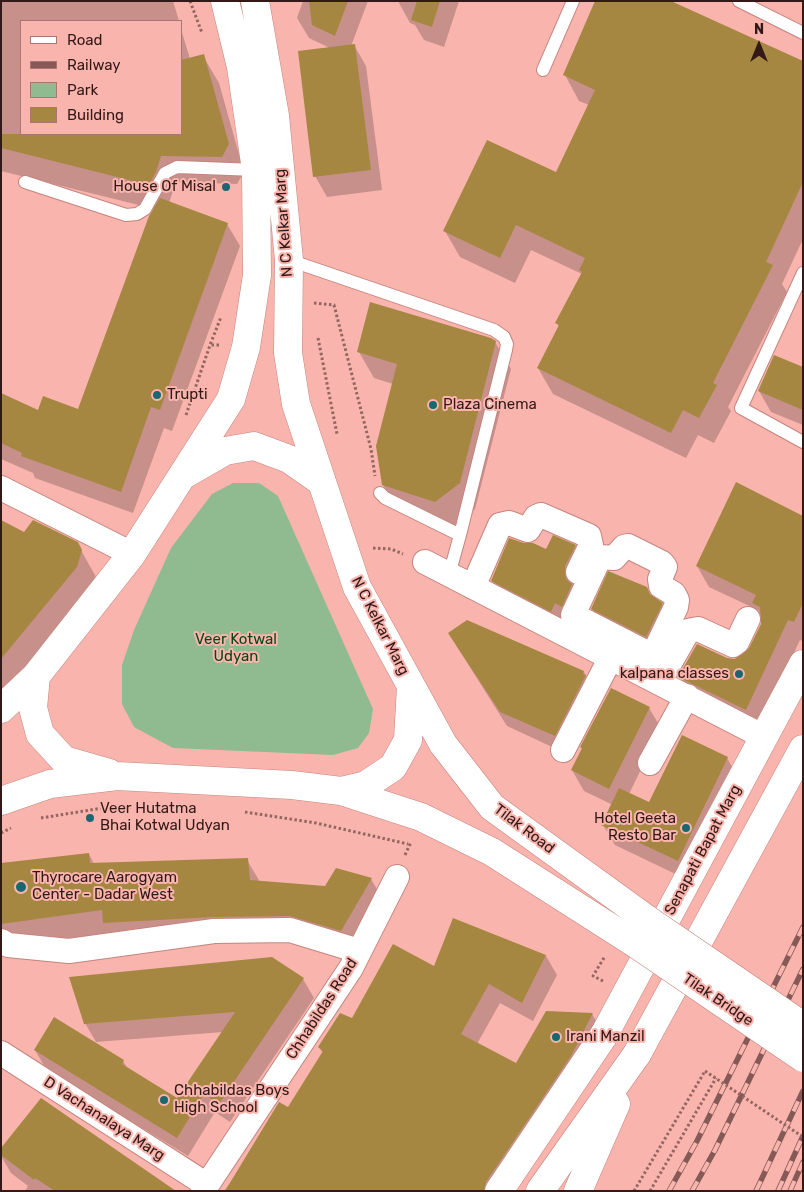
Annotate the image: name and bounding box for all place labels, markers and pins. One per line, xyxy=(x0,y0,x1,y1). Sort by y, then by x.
place label: House Of Misal xyxy=(113,178,216,196)
marker: House Of Misal xyxy=(220,181,232,193)
place label: Trupti xyxy=(167,386,208,404)
marker: Trupti xyxy=(151,389,163,401)
place label: Plaza Cinema xyxy=(443,396,537,414)
marker: Plaza Cinema xyxy=(427,399,439,411)
place label: kalpana classes xyxy=(620,665,729,683)
marker: kalpana classes xyxy=(733,668,745,680)
place label: Veer Hutatma Bhai Kotwal Udyan xyxy=(100,800,230,835)
place label: Hotel Geeta Resto Bar xyxy=(594,810,676,845)
marker: Veer Hutatma Bhai Kotwal Udyan xyxy=(84,812,96,824)
marker: Hotel Geeta Resto Bar xyxy=(680,822,692,834)
place label: Thyrocare Aarogyam Center - Dadar West xyxy=(32,869,177,904)
marker: Thyrocare Aarogyam Center - Dadar West xyxy=(14,880,28,894)
place label: Irani Manzil xyxy=(566,1028,645,1046)
marker: Irani Manzil xyxy=(550,1031,562,1043)
place label: Chhabildas Boys High School xyxy=(174,1082,289,1117)
marker: Chhabildas Boys High School xyxy=(158,1094,170,1106)

